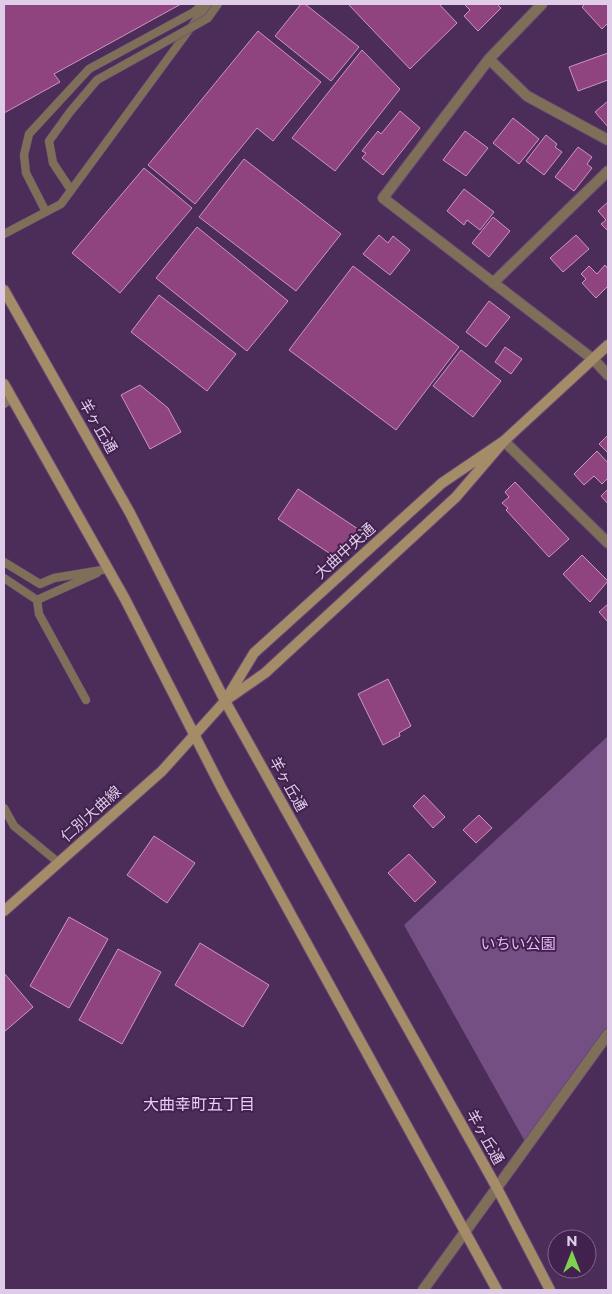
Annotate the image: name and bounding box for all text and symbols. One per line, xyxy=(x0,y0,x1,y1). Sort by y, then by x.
street label: 羊ヶ丘通 xyxy=(75,395,122,456)
street label: 大曲中央通 xyxy=(310,518,379,583)
street label: 羊ヶ丘通 xyxy=(266,753,311,815)
street label: 仁別大曲線 xyxy=(56,781,125,846)
park label: いちい公園 xyxy=(480,934,556,953)
district label: 大曲幸町五丁目 xyxy=(143,1095,255,1114)
street label: 羊ヶ丘通 xyxy=(463,1106,508,1168)
north arrow xyxy=(547,1229,597,1279)
text: N xyxy=(566,1232,578,1250)

